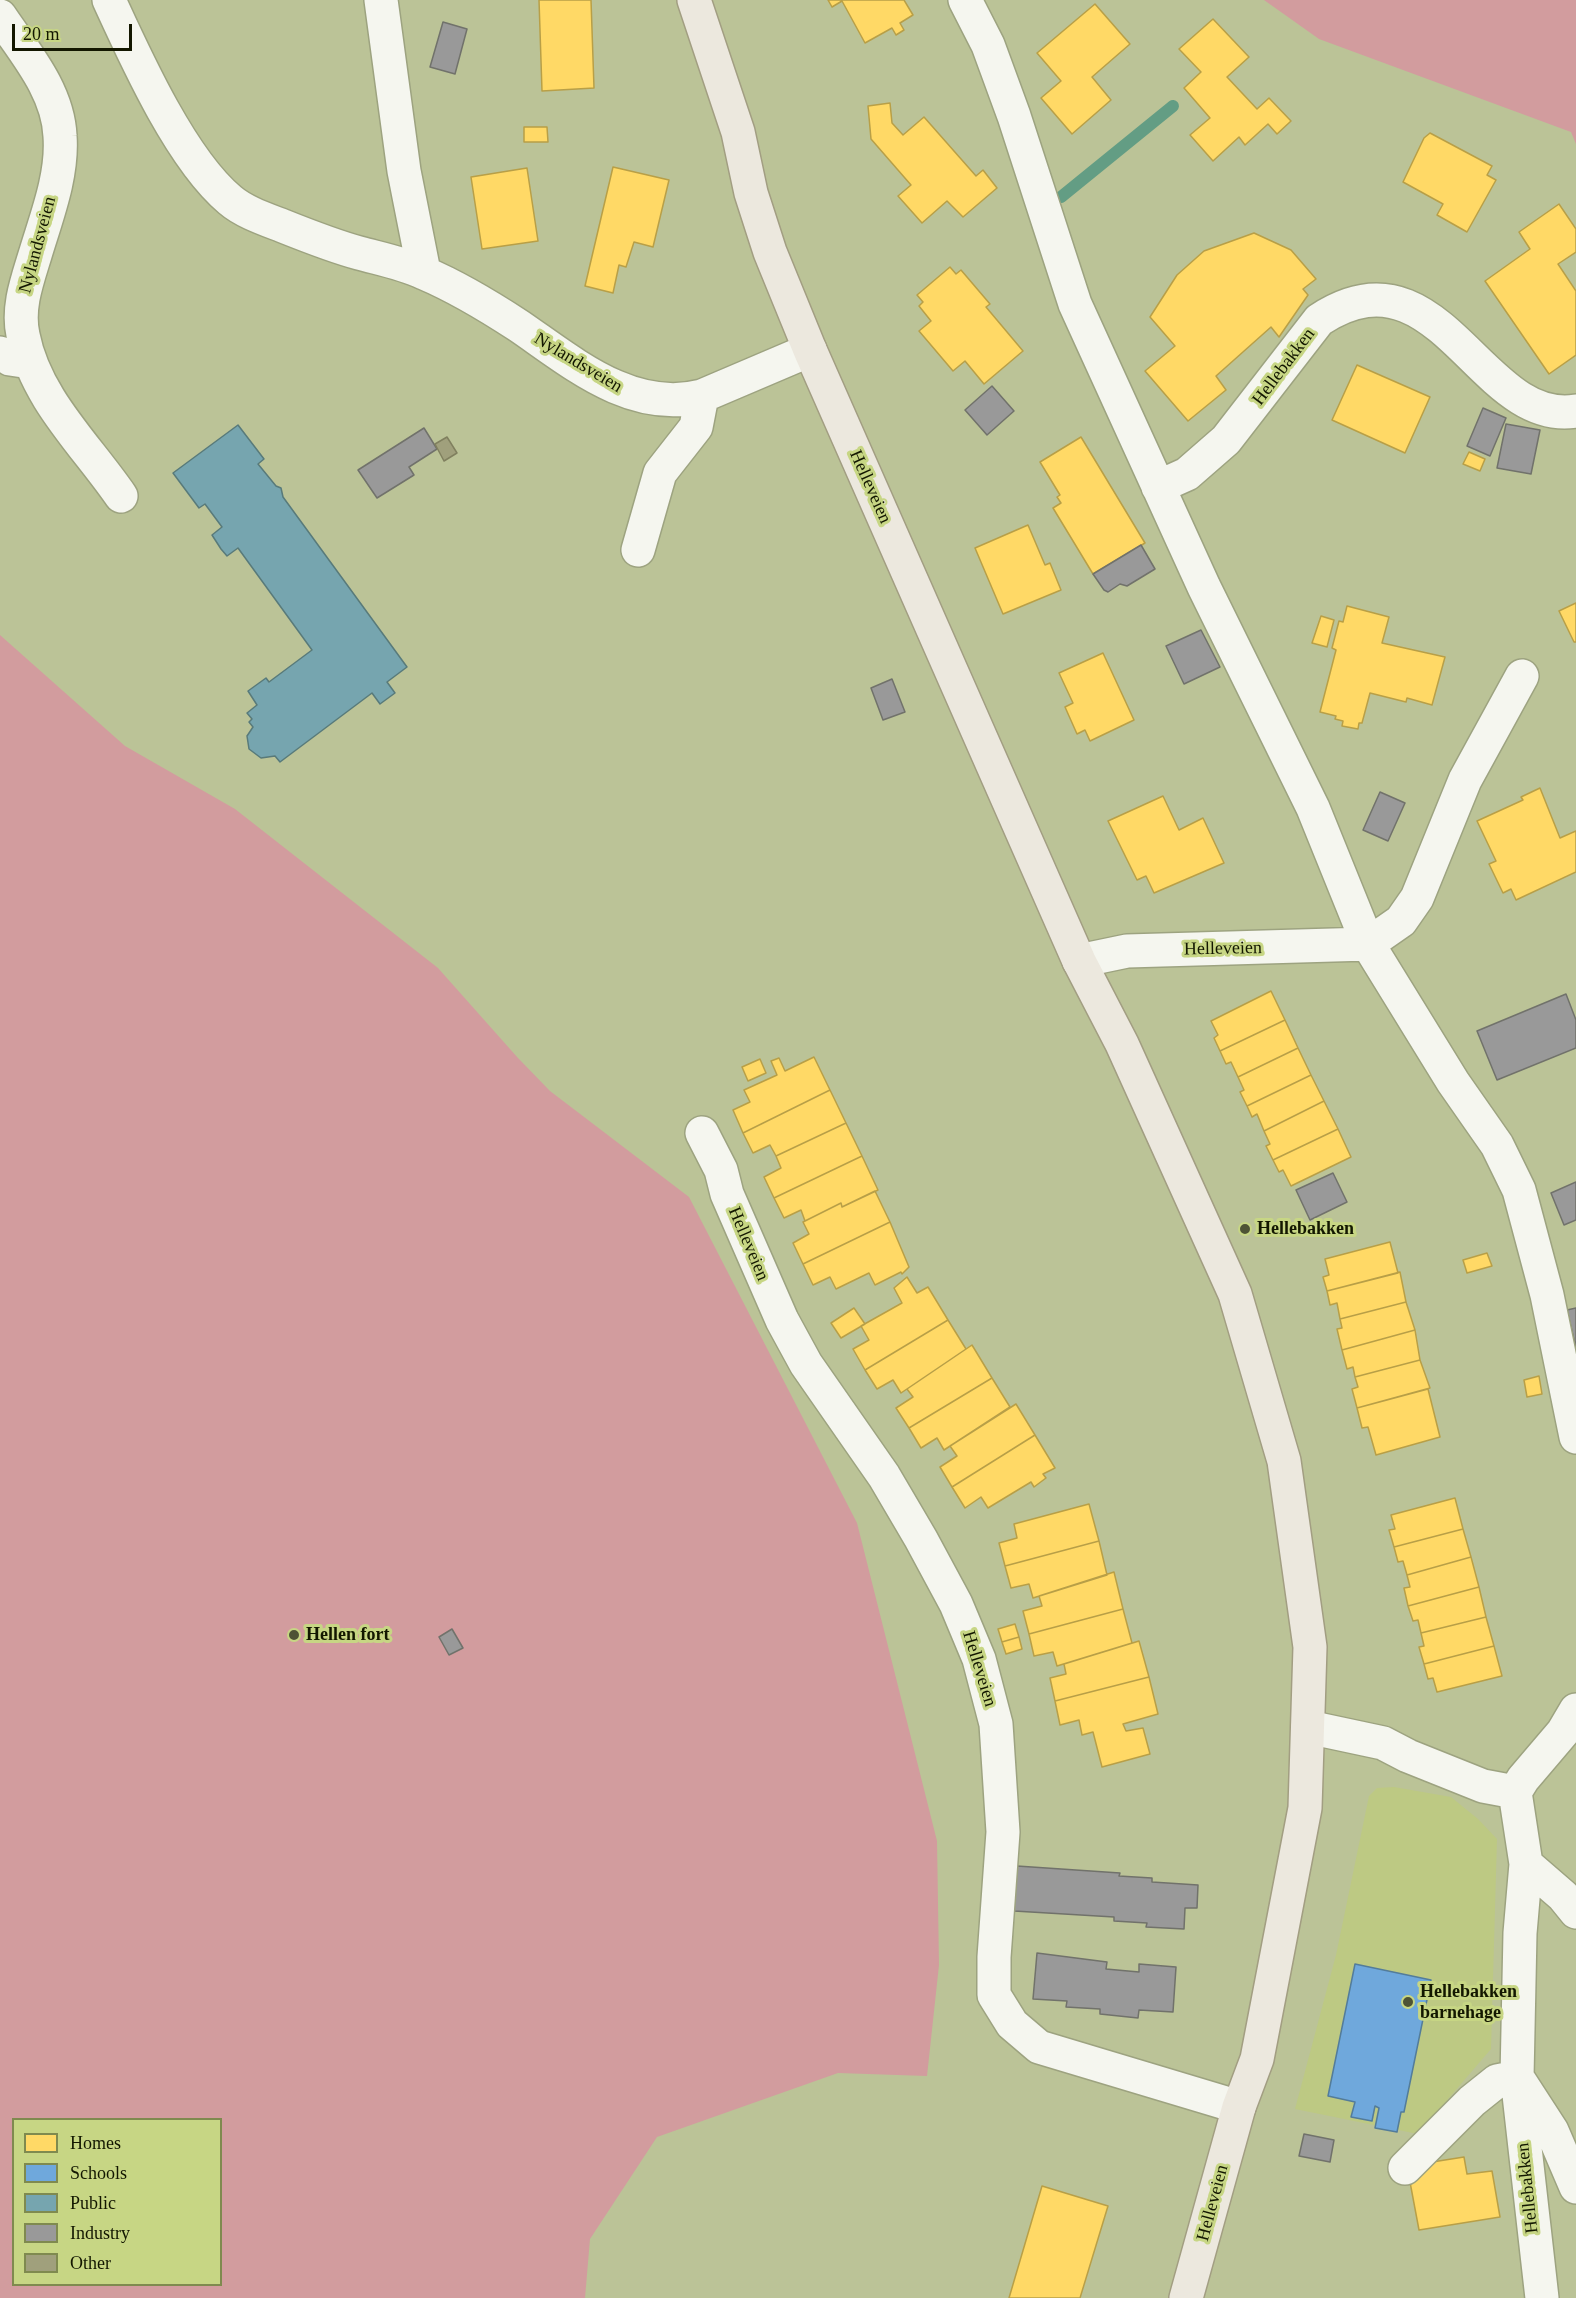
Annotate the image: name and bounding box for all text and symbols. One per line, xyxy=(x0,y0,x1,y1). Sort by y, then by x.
scale bar xyxy=(15,12,135,50)
text: 20 m xyxy=(23,24,60,44)
street label: Nylandsveien xyxy=(15,194,61,296)
street label: Hellebakken xyxy=(1248,324,1320,410)
street label: Nylandsveien xyxy=(530,328,626,398)
street label: Helleveien xyxy=(844,447,896,527)
street label: Helleveien xyxy=(1184,938,1262,960)
street label: Helleveien xyxy=(723,1204,773,1284)
place label: Hellebakken xyxy=(1257,1218,1354,1240)
marker: Hellebakken xyxy=(1238,1222,1252,1236)
place label: Hellen fort xyxy=(306,1624,389,1646)
marker: Hellen fort xyxy=(287,1628,301,1642)
street label: Helleveien xyxy=(957,1629,1001,1709)
place label: Hellebakken barnehage xyxy=(1420,1981,1517,2024)
marker: Hellebakken barnehage xyxy=(1401,1995,1415,2009)
legend xyxy=(12,2118,222,2286)
text: Homes xyxy=(70,2133,121,2153)
street label: Hellebakken xyxy=(1513,2142,1543,2234)
text: Schools xyxy=(70,2163,127,2183)
street label: Helleveien xyxy=(1192,2163,1234,2243)
text: Public xyxy=(70,2193,116,2213)
text: Industry xyxy=(70,2223,130,2243)
text: Other xyxy=(70,2253,111,2273)

